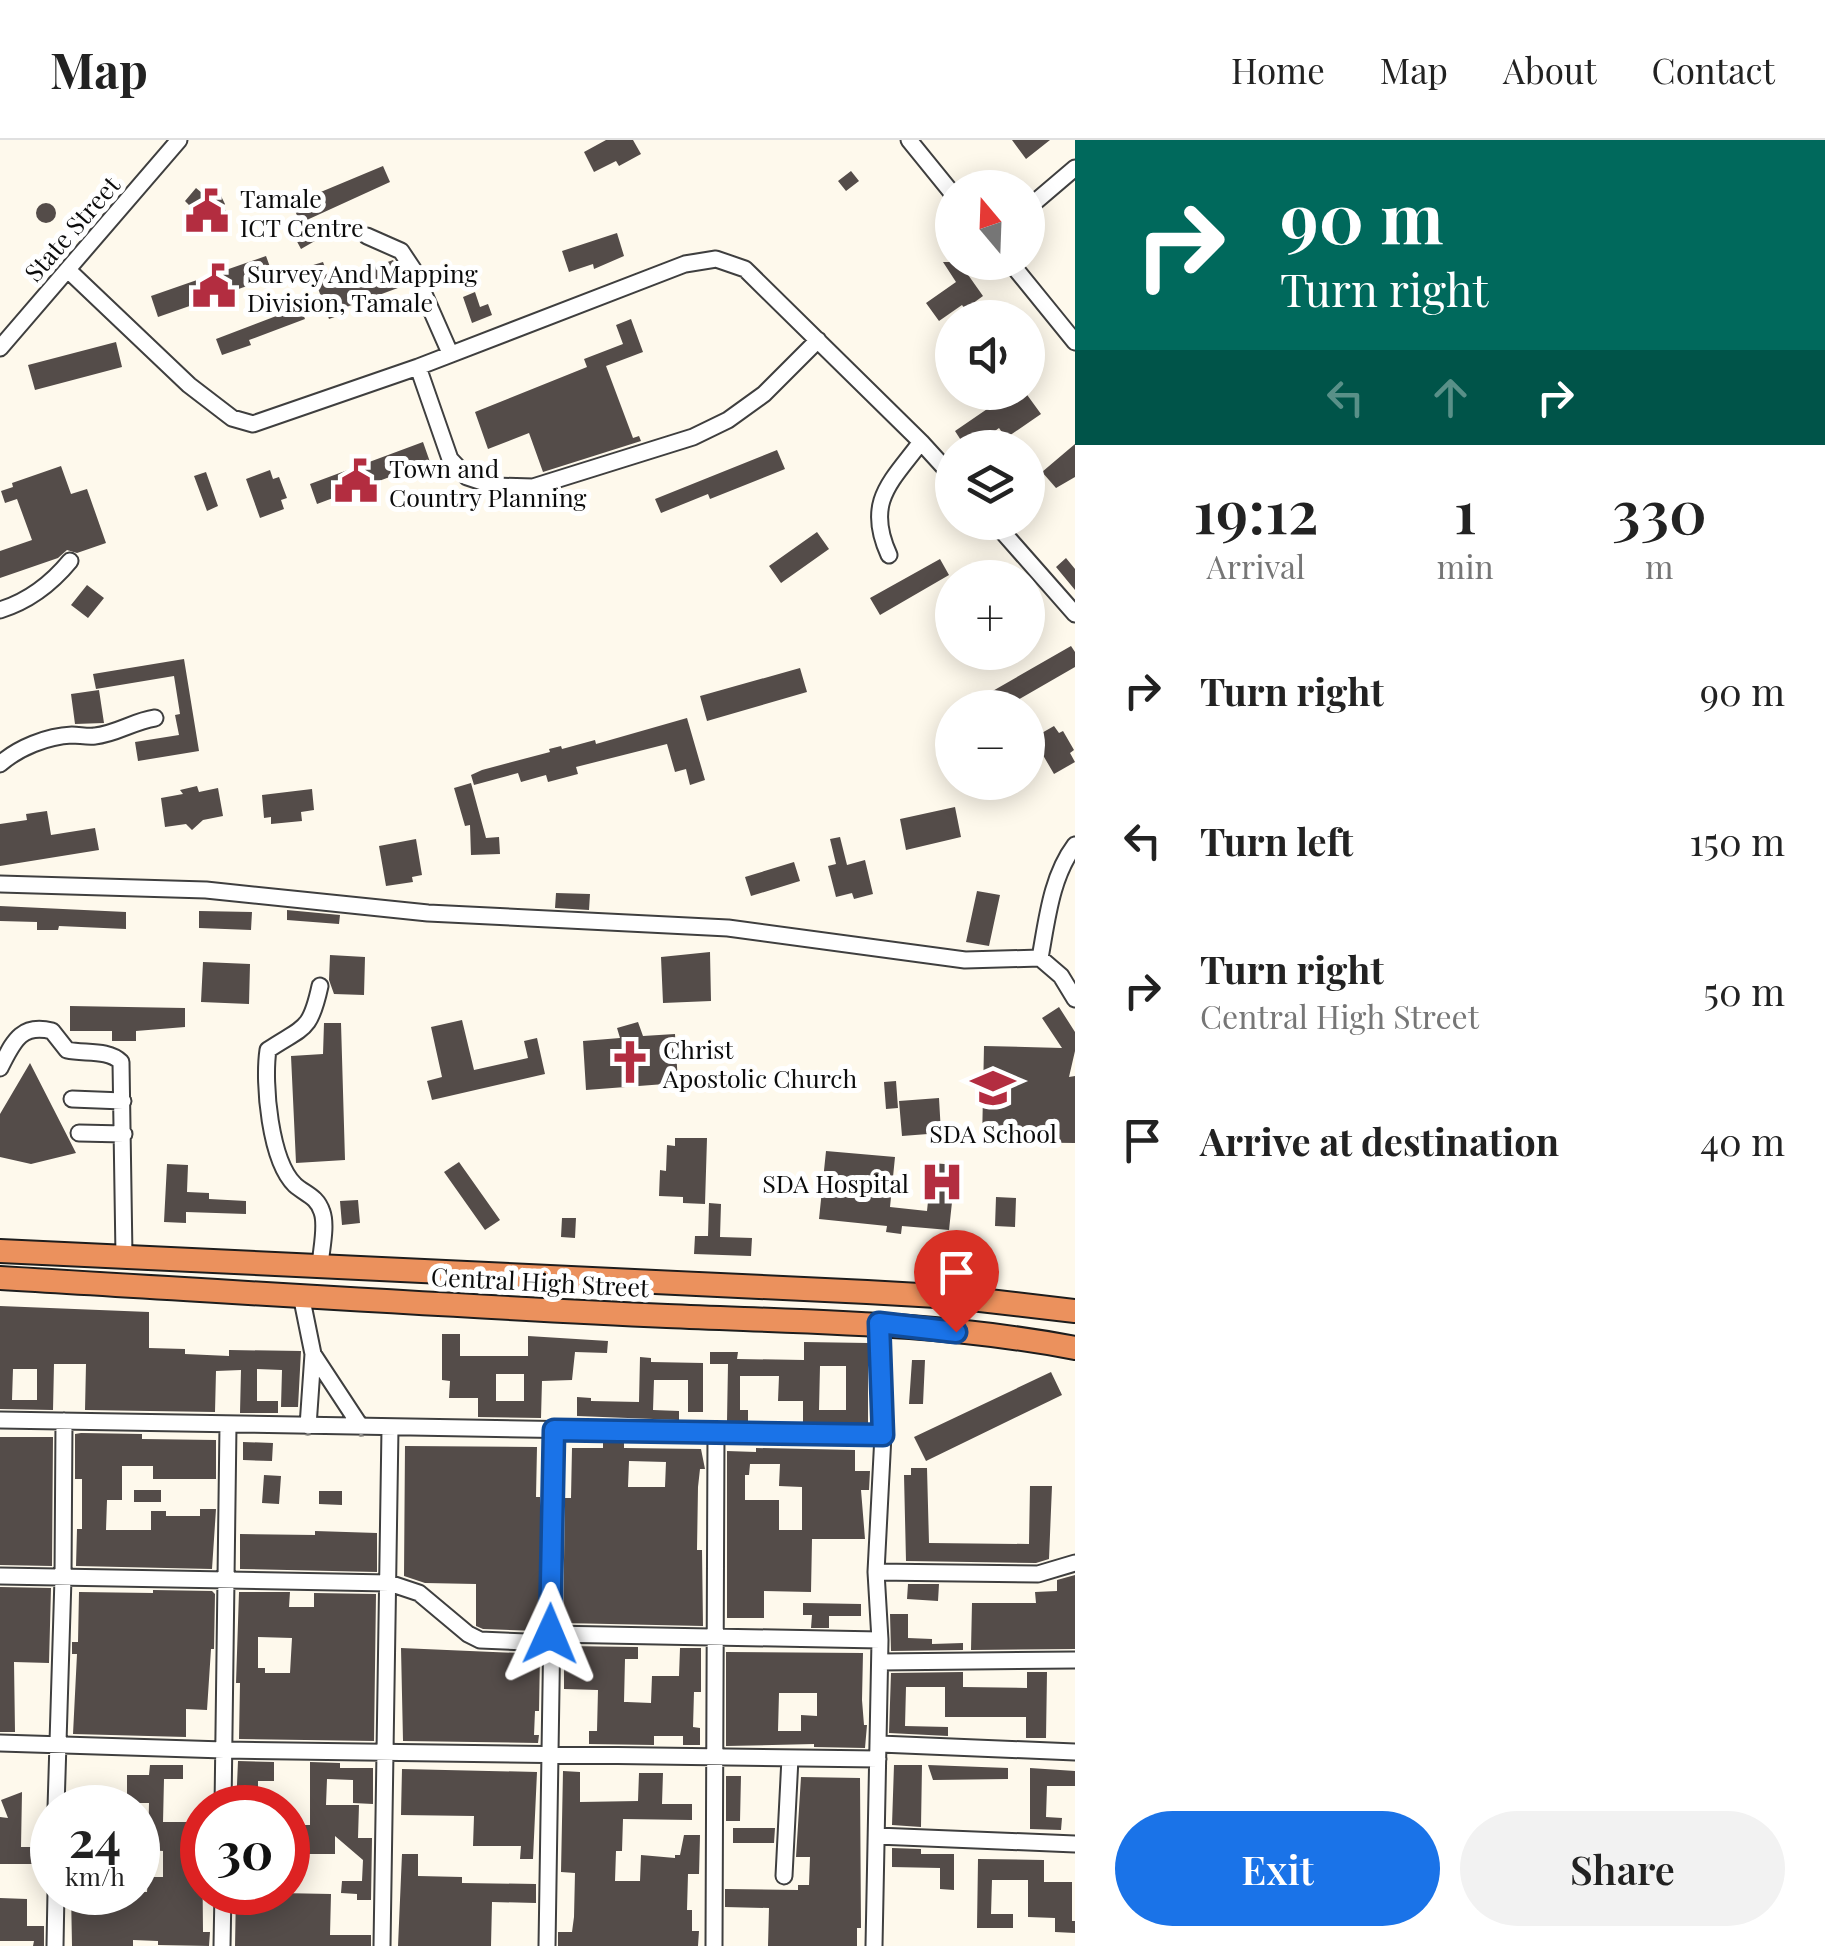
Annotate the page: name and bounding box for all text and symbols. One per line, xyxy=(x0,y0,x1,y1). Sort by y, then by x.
text: Map xyxy=(50,37,148,101)
text: Home xyxy=(1231,46,1325,93)
text: Map xyxy=(1380,46,1448,93)
text: About xyxy=(1503,46,1597,93)
text: Contact xyxy=(1652,46,1775,93)
street label: State Street xyxy=(16,167,127,288)
text: 90 m xyxy=(1280,168,1444,262)
north arrow xyxy=(935,170,1045,280)
map controls xyxy=(935,170,1045,800)
icon: right xyxy=(1115,180,1245,310)
place label: Tamale ICT Centre xyxy=(240,181,364,243)
public building icon: Tamale ICT Centre xyxy=(183,187,231,235)
place label: Survey And Mapping Division, Tamale xyxy=(247,256,478,318)
text: Turn right xyxy=(1280,258,1488,318)
public building icon: Survey And Mapping Division, Tamale xyxy=(190,262,238,310)
button: sound xyxy=(935,300,1045,410)
icon: left xyxy=(1318,370,1373,425)
icon: ahead xyxy=(1423,370,1478,425)
icon: right xyxy=(1528,370,1583,425)
button: layers xyxy=(935,430,1045,540)
place label: Town and Country Planning xyxy=(389,451,587,513)
public building icon: Town and Country Planning xyxy=(332,457,380,505)
text: 19:12 xyxy=(1193,469,1318,549)
text: 1 xyxy=(1454,469,1477,549)
text: 330 xyxy=(1612,469,1707,549)
text: Arrival xyxy=(1207,544,1305,587)
text: min xyxy=(1437,544,1494,587)
text: m xyxy=(1645,544,1674,587)
button: + xyxy=(935,560,1045,670)
icon: right xyxy=(1115,663,1170,718)
text: Turn right xyxy=(1200,665,1384,716)
text: 90 m xyxy=(1700,665,1785,716)
button: − xyxy=(935,690,1045,800)
icon: left xyxy=(1115,813,1170,868)
text: Turn left xyxy=(1200,815,1353,866)
text: 150 m xyxy=(1690,815,1785,866)
text: Turn right xyxy=(1200,943,1384,994)
icon: right xyxy=(1115,963,1170,1018)
text: 50 m xyxy=(1703,965,1785,1016)
text: Central High Street xyxy=(1200,994,1479,1037)
place label: Christ Apostolic Church xyxy=(662,1032,858,1094)
church icon: Christ Apostolic Church xyxy=(606,1038,654,1086)
school or university icon: SDA School xyxy=(969,1064,1017,1112)
icon: arrive xyxy=(1115,1113,1170,1168)
text: Arrive at destination xyxy=(1200,1115,1559,1166)
text: 40 m xyxy=(1700,1115,1785,1166)
place label: SDA School xyxy=(929,1116,1057,1149)
hospital icon: SDA Hospital xyxy=(918,1158,966,1206)
place label: SDA Hospital xyxy=(762,1166,909,1199)
pin xyxy=(914,1230,999,1333)
icon: arrive xyxy=(929,1245,984,1300)
street label: Central High Street xyxy=(430,1259,651,1303)
position arrow xyxy=(498,1582,602,1686)
speed limit sign: 30 xyxy=(180,1785,310,1915)
text: 24 xyxy=(69,1804,121,1871)
button: Exit xyxy=(1115,1811,1440,1926)
button: Share xyxy=(1460,1811,1785,1926)
text: km/h xyxy=(65,1859,125,1892)

